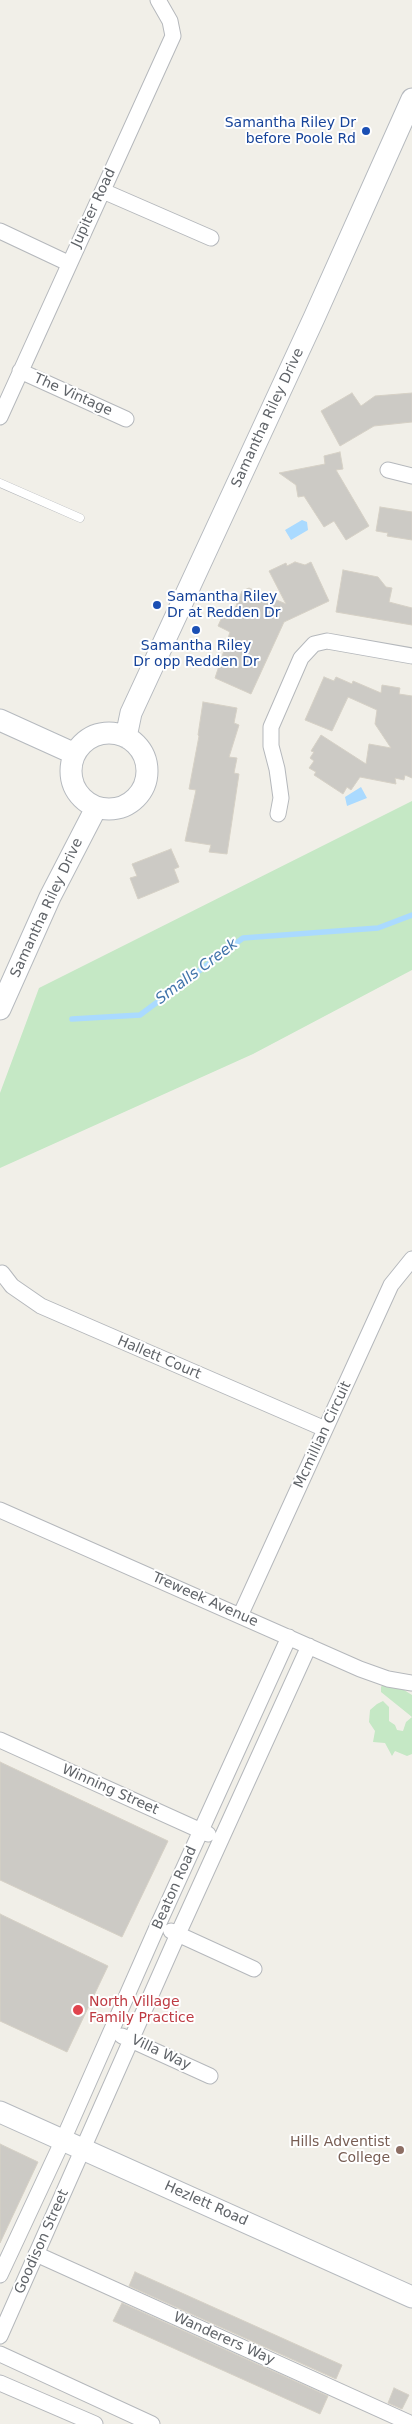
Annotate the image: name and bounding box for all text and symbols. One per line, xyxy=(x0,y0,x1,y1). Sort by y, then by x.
place label: Samantha Riley Dr before Poole Rd xyxy=(225,115,356,148)
marker: Samantha Riley Dr before Poole Rd xyxy=(360,125,372,137)
street label: Jupiter Road xyxy=(68,166,120,250)
street label: Samantha Riley Drive xyxy=(228,346,308,490)
street label: The Vintage xyxy=(31,370,115,420)
place label: Samantha Riley Dr at Redden Dr xyxy=(167,589,280,622)
marker: Samantha Riley Dr at Redden Dr xyxy=(151,599,163,611)
marker: Samantha Riley Dr opp Redden Dr xyxy=(190,624,202,636)
place label: Samantha Riley Dr opp Redden Dr xyxy=(133,638,259,670)
street label: Samantha Riley Drive xyxy=(7,836,87,980)
water label: Smalls Creek xyxy=(152,935,242,1009)
street label: Hallett Court xyxy=(115,1333,203,1383)
street label: Mcmillian Circuit xyxy=(291,1379,355,1491)
street label: Treweek Avenue xyxy=(150,1569,260,1631)
street label: Winning Street xyxy=(59,1761,161,1819)
street label: Beaton Road xyxy=(149,1844,201,1932)
place label: North Village Family Practice xyxy=(89,1994,194,2026)
marker: North Village Family Practice xyxy=(71,2003,85,2017)
street label: Villa Way xyxy=(129,2032,193,2074)
place label: Hills Adventist College xyxy=(290,2134,390,2166)
marker: Hills Adventist College xyxy=(394,2144,406,2156)
street label: Hezlett Road xyxy=(162,2178,250,2230)
street label: Goodison Street xyxy=(11,2187,73,2297)
street label: Wanderers Way xyxy=(171,2309,277,2369)

